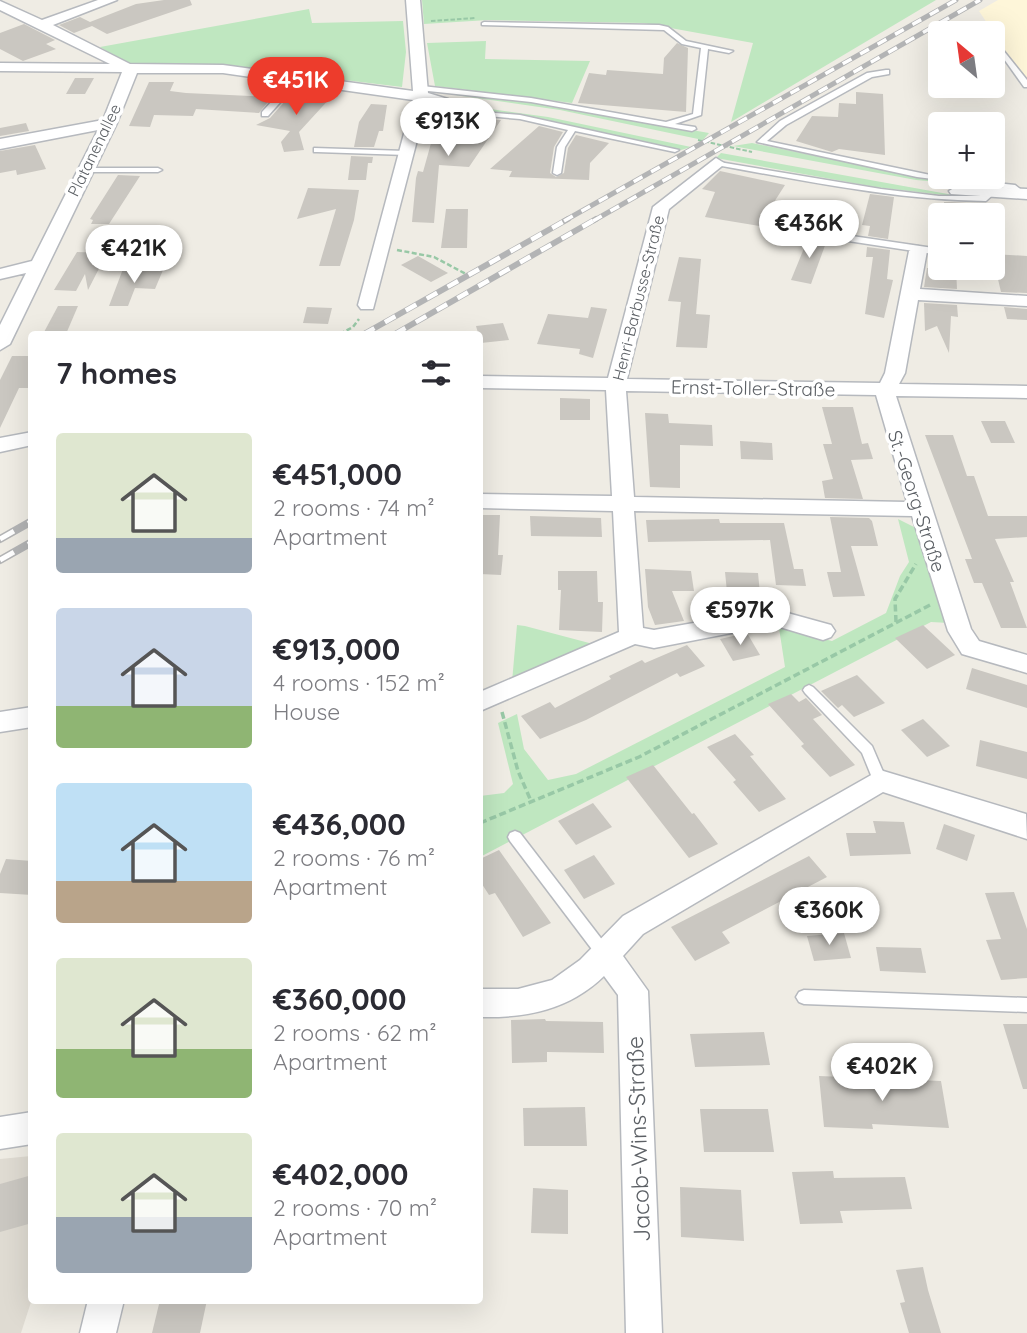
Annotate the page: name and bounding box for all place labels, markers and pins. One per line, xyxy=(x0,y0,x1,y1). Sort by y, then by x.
pin: €451K xyxy=(247,58,345,117)
pin: €913K xyxy=(399,99,497,158)
pin: €436K xyxy=(760,201,858,260)
pin: €421K xyxy=(85,226,183,285)
pin: €597K xyxy=(691,588,789,647)
pin: €360K xyxy=(780,888,878,947)
pin: €402K xyxy=(833,1044,931,1103)

